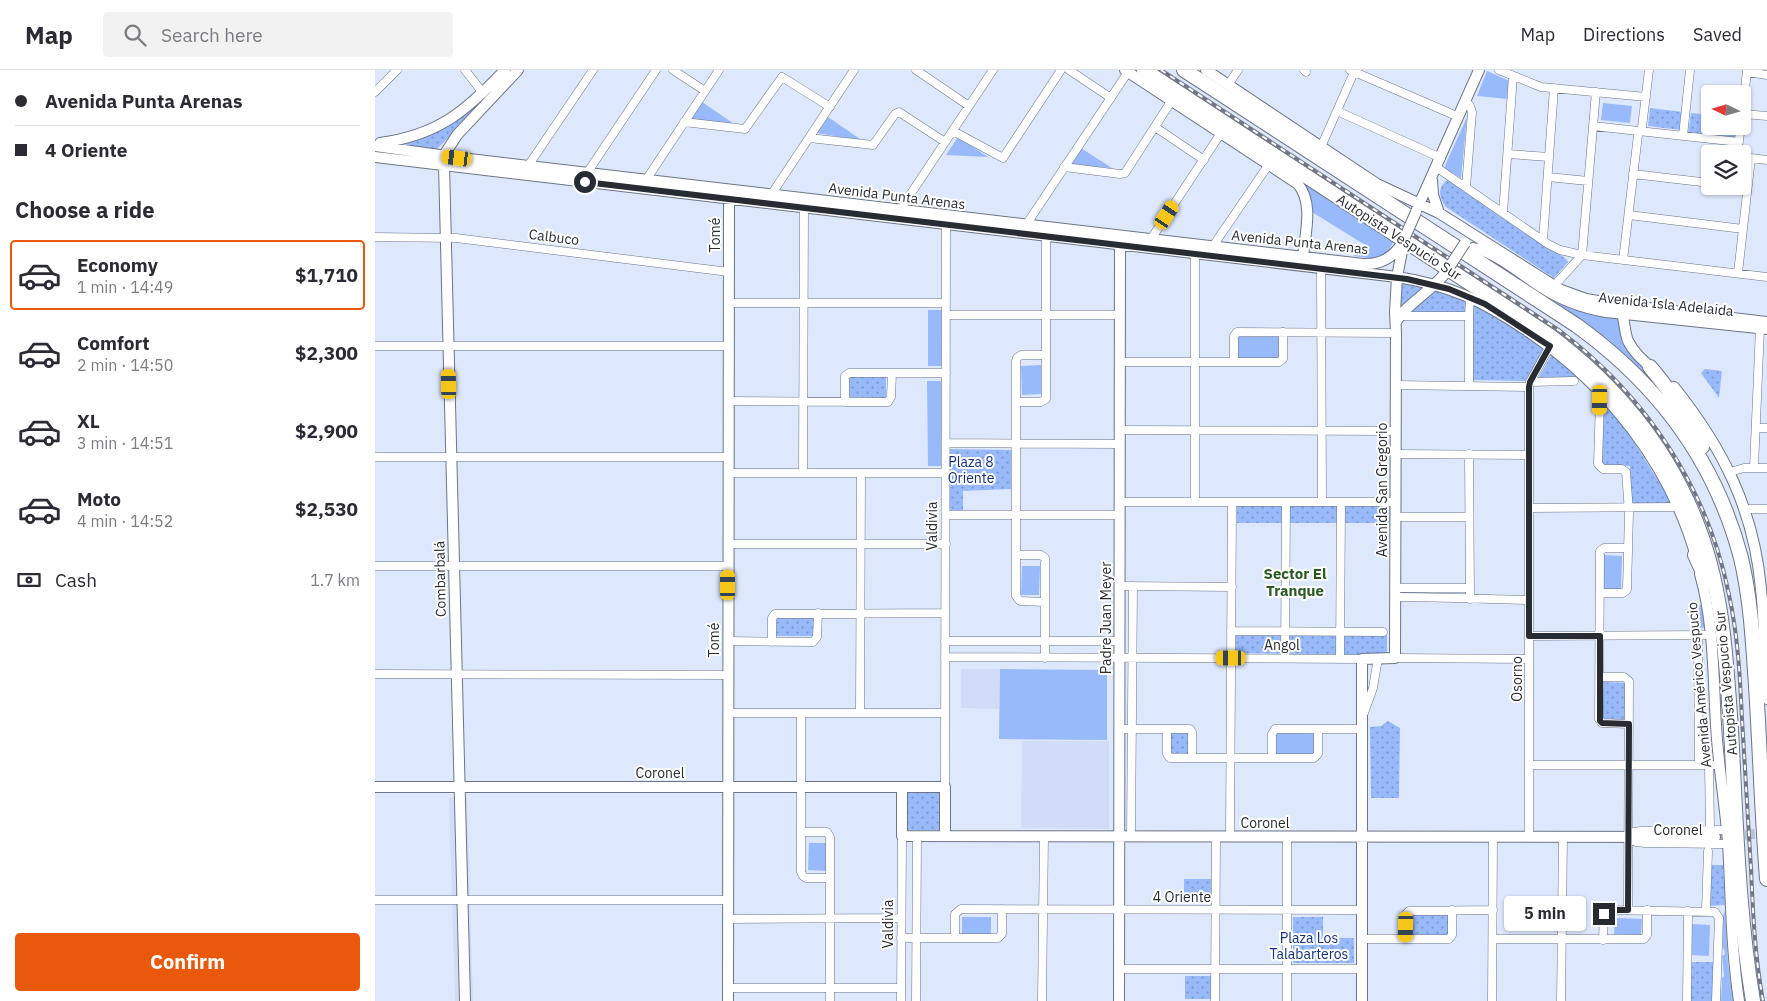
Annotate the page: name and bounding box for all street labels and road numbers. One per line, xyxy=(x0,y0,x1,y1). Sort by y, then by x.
street label: Avenida Punta Arenas xyxy=(828,179,967,213)
street label: Autopista Vespucio Sur xyxy=(1333,190,1465,284)
street label: Tomé xyxy=(706,217,724,252)
street label: Calbuco xyxy=(528,225,580,249)
street label: Avenida Punta Arenas xyxy=(1231,226,1370,258)
street label: Avenida Isla Adelaida xyxy=(1598,288,1735,320)
street label: Avenida San Gregorio xyxy=(1373,423,1391,557)
street label: Valdivia xyxy=(923,501,941,550)
street label: Combarbalá xyxy=(430,540,450,617)
street label: Padre Juan Meyer xyxy=(1097,562,1115,674)
street label: Avenida Américo Vespucio xyxy=(1683,601,1715,769)
street label: Autopista Vespucio Sur xyxy=(1711,610,1741,756)
street label: Tomé xyxy=(705,622,723,657)
street label: Angol xyxy=(1264,636,1300,654)
street label: Osorno xyxy=(1508,656,1526,702)
street label: Coronel xyxy=(636,764,685,782)
street label: Coronel xyxy=(1241,814,1290,832)
street label: Coronel xyxy=(1654,821,1703,839)
street label: 4 Oriente xyxy=(1153,888,1212,906)
street label: Valdivia xyxy=(879,899,897,948)

